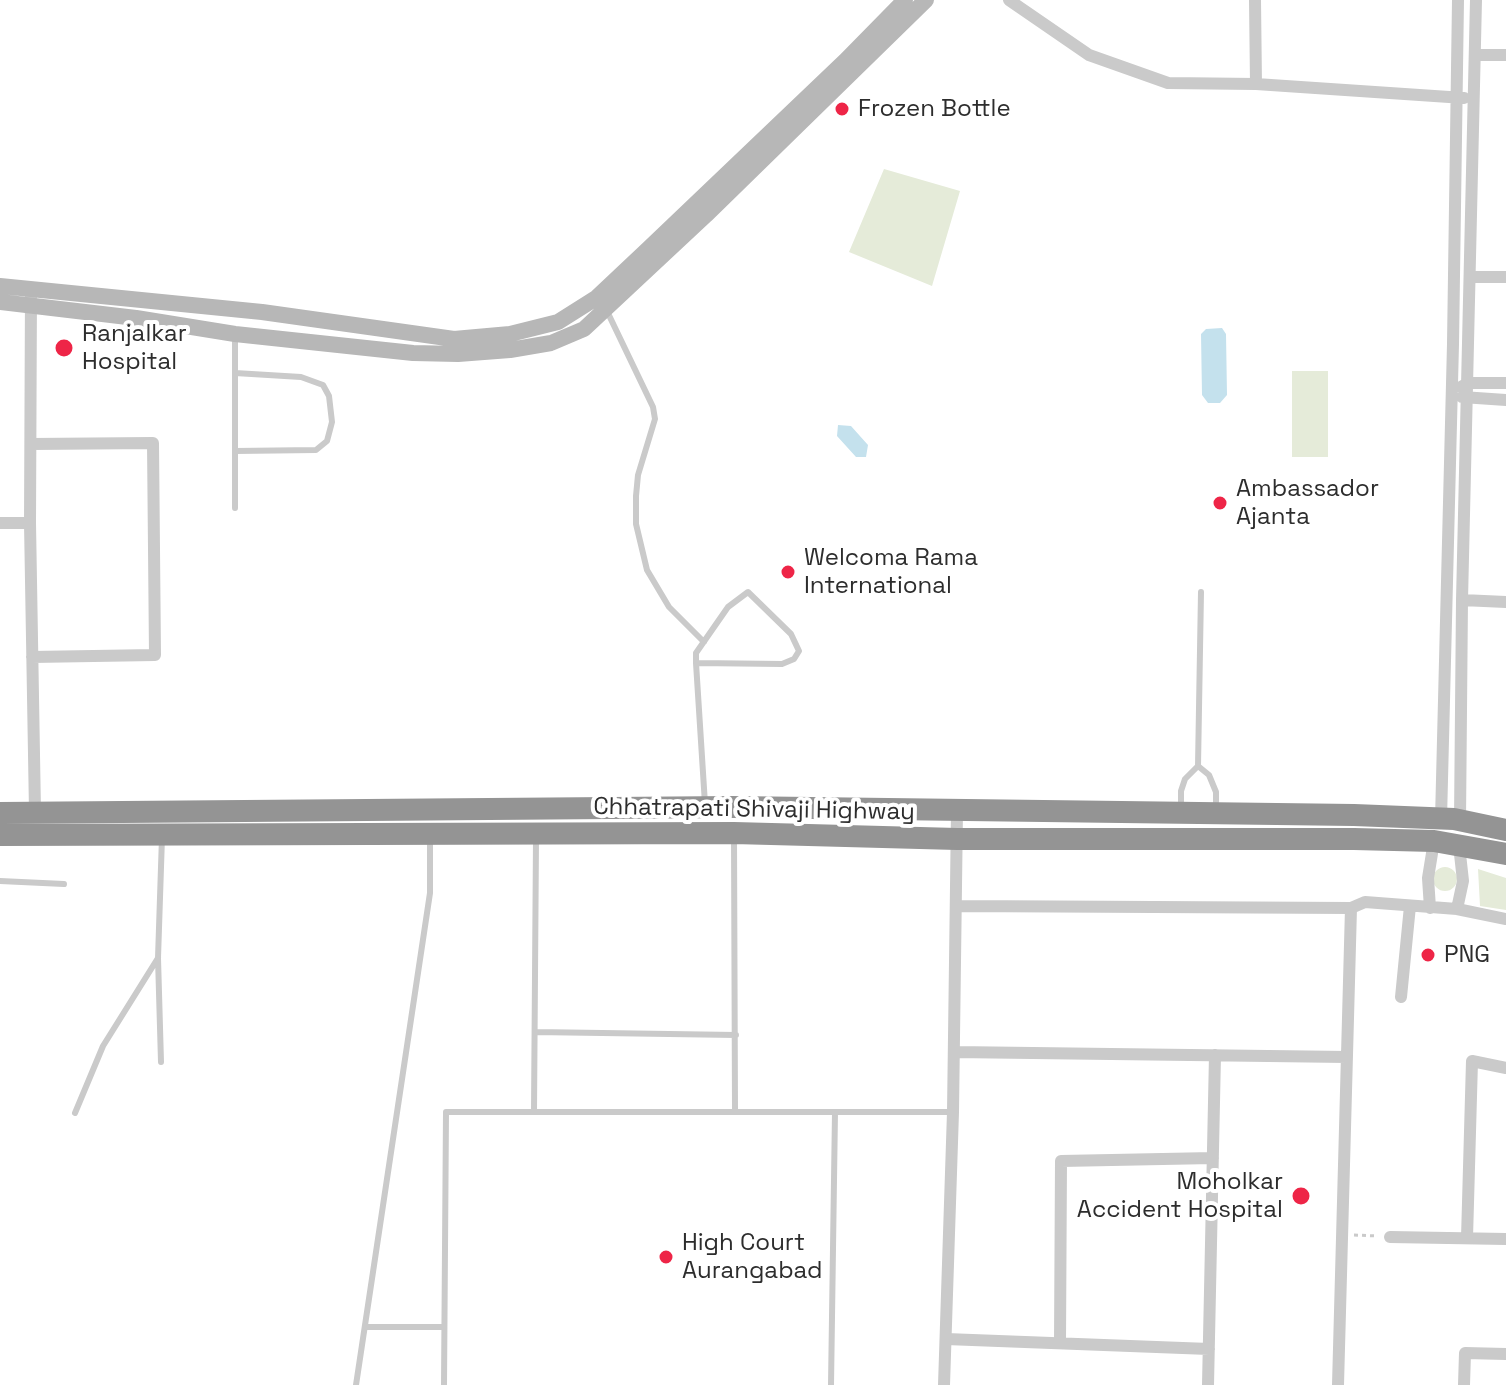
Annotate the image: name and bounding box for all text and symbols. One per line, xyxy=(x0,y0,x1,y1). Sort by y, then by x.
place label: Frozen Bottle xyxy=(858,95,1011,123)
marker: Frozen Bottle xyxy=(833,100,851,118)
place label: Ranjalkar Hospital xyxy=(82,320,187,376)
marker: Ranjalkar Hospital xyxy=(53,337,75,359)
place label: Ambassador Ajanta xyxy=(1236,475,1379,531)
marker: Ambassador Ajanta xyxy=(1211,494,1229,512)
place label: Welcoma Rama International xyxy=(804,544,978,600)
marker: Welcoma Rama International xyxy=(779,563,797,581)
street label: Chhatrapati Shivaji Highway xyxy=(593,793,915,827)
place label: PNG xyxy=(1444,941,1490,969)
marker: PNG xyxy=(1419,946,1437,964)
place label: Moholkar Accident Hospital xyxy=(1077,1168,1283,1224)
marker: Moholkar Accident Hospital xyxy=(1290,1185,1312,1207)
place label: High Court Aurangabad xyxy=(682,1229,823,1285)
marker: High Court Aurangabad xyxy=(657,1248,675,1266)

